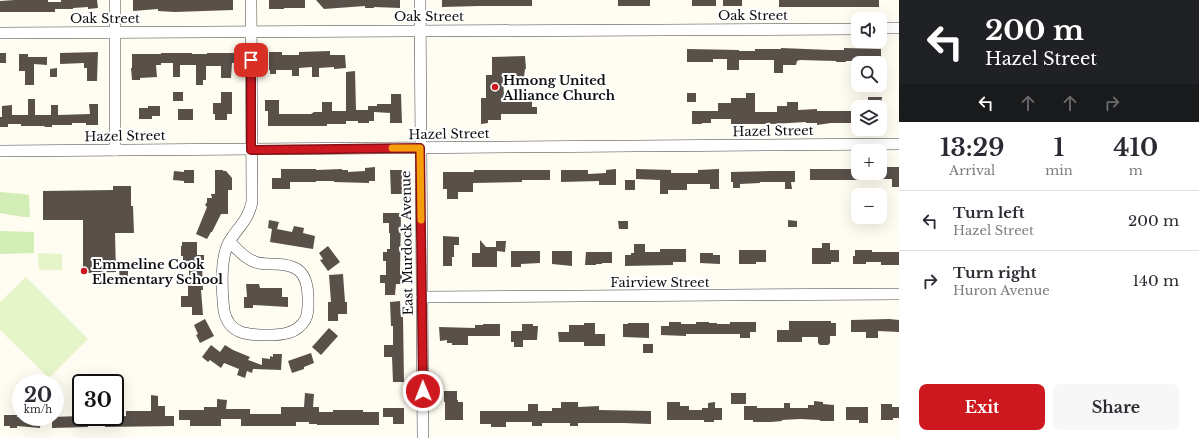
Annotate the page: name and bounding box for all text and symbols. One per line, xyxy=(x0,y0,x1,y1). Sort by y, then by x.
street label: Oak Street xyxy=(718,7,788,24)
street label: Oak Street xyxy=(394,8,464,25)
street label: Oak Street xyxy=(70,10,140,27)
map controls xyxy=(851,12,887,224)
button: sound xyxy=(851,12,887,48)
text: 200 m xyxy=(985,13,1084,48)
icon: left xyxy=(919,16,971,68)
pin xyxy=(234,43,268,77)
text: Hazel Street xyxy=(985,48,1097,70)
icon: arrive xyxy=(240,49,262,71)
button: search xyxy=(851,56,887,92)
place label: Hmong United Alliance Church xyxy=(502,72,616,104)
marker: Hmong United Alliance Church xyxy=(490,82,500,92)
icon: left xyxy=(975,92,997,114)
icon: ahead xyxy=(1017,92,1039,114)
icon: ahead xyxy=(1059,92,1081,114)
icon: right xyxy=(1101,92,1123,114)
button: layers xyxy=(851,100,887,136)
street label: Hazel Street xyxy=(732,122,814,140)
street label: Hazel Street xyxy=(408,125,490,143)
street label: Hazel Street xyxy=(84,127,166,145)
text: 13:29 xyxy=(940,133,1004,162)
text: 1 xyxy=(1054,133,1064,162)
text: 410 xyxy=(1114,133,1158,162)
button: + xyxy=(851,144,887,180)
text: Arrival xyxy=(949,162,995,179)
text: min xyxy=(1045,162,1073,179)
text: m xyxy=(1129,162,1143,179)
street label: East Murdock Avenue xyxy=(397,171,417,315)
button: − xyxy=(851,188,887,224)
text: Turn left xyxy=(953,203,1024,222)
icon: left xyxy=(919,210,941,232)
text: 200 m xyxy=(1128,211,1179,230)
text: Hazel Street xyxy=(953,222,1034,239)
place label: Emmeline Cook Elementary School xyxy=(92,256,223,288)
text: Turn right xyxy=(953,263,1036,282)
marker: Emmeline Cook Elementary School xyxy=(79,266,89,276)
icon: right xyxy=(919,270,941,292)
text: 140 m xyxy=(1132,271,1179,290)
street label: Fairview Street xyxy=(610,274,710,291)
text: Huron Avenue xyxy=(953,282,1050,299)
position arrow xyxy=(402,370,444,412)
speed limit sign: 30 xyxy=(72,374,124,426)
text: 20 xyxy=(24,383,52,407)
button: Exit xyxy=(919,384,1045,430)
button: Share xyxy=(1053,384,1179,430)
text: km/h xyxy=(24,403,52,416)

